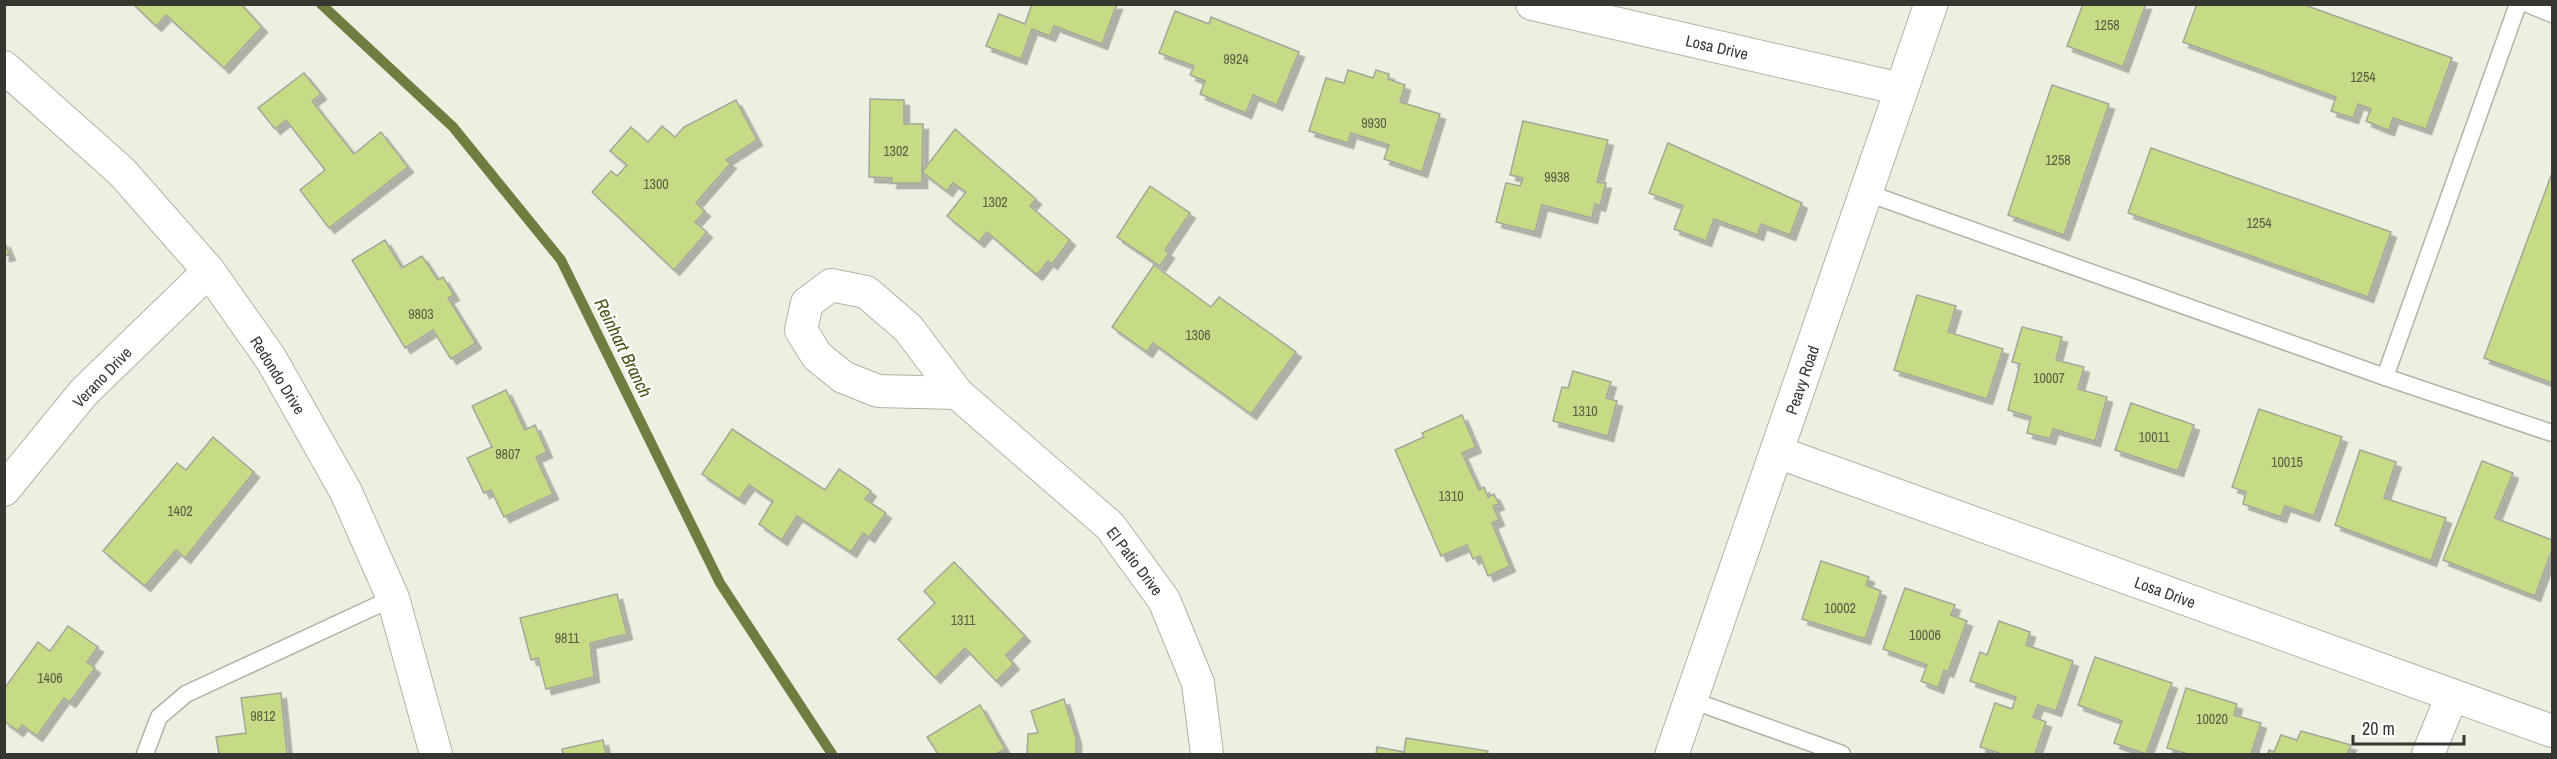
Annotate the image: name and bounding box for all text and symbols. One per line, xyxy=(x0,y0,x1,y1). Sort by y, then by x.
house number: 1258 xyxy=(2094,16,2120,34)
street label: Losa Drive xyxy=(1684,29,1750,65)
house number: 9924 xyxy=(1223,50,1249,68)
house number: 1254 xyxy=(2350,68,2376,86)
house number: 9930 xyxy=(1361,114,1387,132)
house number: 1302 xyxy=(883,142,909,160)
house number: 1258 xyxy=(2045,151,2071,169)
house number: 9938 xyxy=(1544,168,1570,186)
house number: 1300 xyxy=(643,175,669,193)
house number: 1302 xyxy=(982,193,1008,211)
house number: 1254 xyxy=(2246,214,2272,232)
water label: Reinhart Branch xyxy=(589,294,658,402)
house number: 9803 xyxy=(408,305,434,323)
house number: 1306 xyxy=(1185,326,1211,344)
street label: Redondo Drive xyxy=(245,332,311,418)
street label: Verano Drive xyxy=(67,342,137,412)
street label: Peavy Road xyxy=(1780,343,1824,417)
house number: 10007 xyxy=(2033,369,2065,387)
house number: 1310 xyxy=(1572,402,1598,420)
house number: 10011 xyxy=(2138,428,2170,446)
house number: 9807 xyxy=(495,445,521,463)
house number: 10015 xyxy=(2271,453,2303,471)
house number: 1310 xyxy=(1438,487,1464,505)
house number: 1402 xyxy=(167,502,193,520)
street label: El Patio Drive xyxy=(1102,522,1168,600)
street label: Losa Drive xyxy=(2131,571,2199,613)
house number: 10002 xyxy=(1824,599,1856,617)
house number: 1311 xyxy=(951,611,976,629)
house number: 10006 xyxy=(1909,626,1941,644)
house number: 9811 xyxy=(555,629,580,647)
house number: 1406 xyxy=(37,669,63,687)
house number: 9812 xyxy=(250,707,276,725)
scale bar xyxy=(2353,708,2464,746)
house number: 10020 xyxy=(2196,710,2228,728)
text: 20 m xyxy=(2362,716,2395,741)

